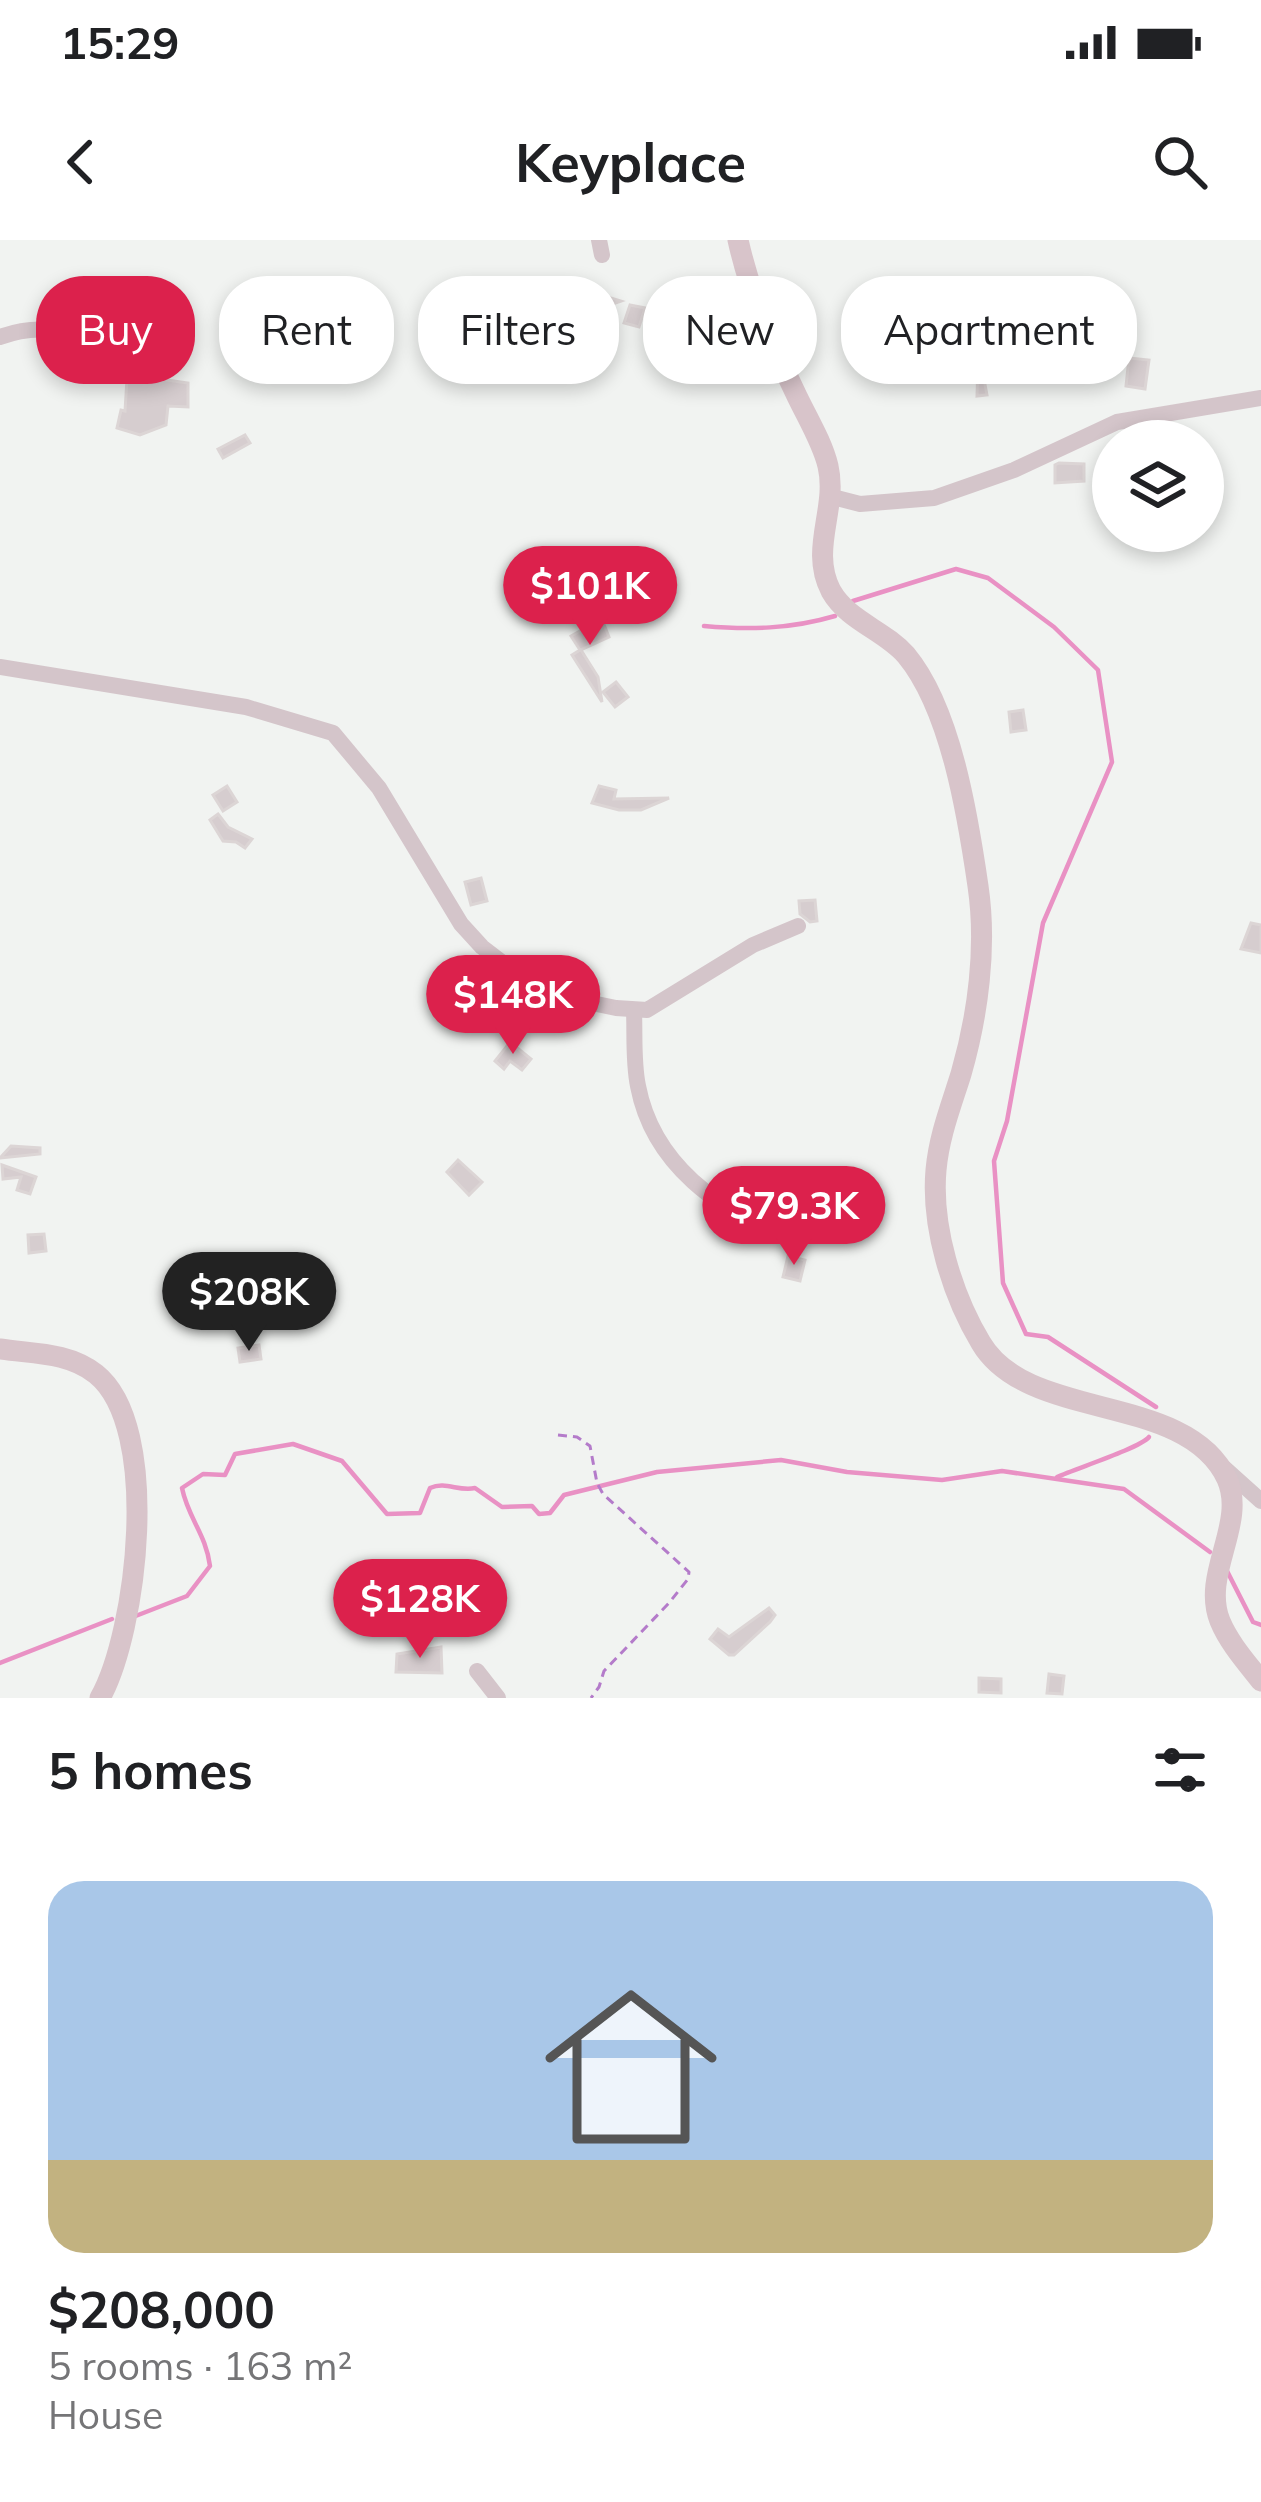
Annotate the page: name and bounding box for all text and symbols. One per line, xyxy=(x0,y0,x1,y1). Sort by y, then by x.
text: 15:29 xyxy=(60,14,179,70)
text: Keyplace xyxy=(515,128,746,196)
icon: back xyxy=(48,129,114,195)
icon: search xyxy=(1147,129,1213,195)
chip: Buy xyxy=(36,276,195,384)
chip: Rent xyxy=(219,276,394,384)
chip: Filters xyxy=(418,276,619,384)
chip: New xyxy=(643,276,817,384)
chip: Apartment xyxy=(841,276,1137,384)
map controls xyxy=(1092,420,1224,552)
button: layers xyxy=(1092,420,1224,552)
pin: $101K xyxy=(506,546,674,648)
text: $101K xyxy=(530,560,650,609)
pin: $148K xyxy=(429,955,597,1057)
text: $148K xyxy=(453,969,573,1018)
pin: $79.3K xyxy=(696,1166,892,1268)
text: $79.3K xyxy=(729,1180,859,1229)
pin: $208K xyxy=(165,1252,333,1354)
text: $208K xyxy=(189,1266,309,1315)
pin: $128K xyxy=(336,1559,504,1661)
text: $128K xyxy=(360,1573,480,1622)
icon: filters xyxy=(1147,1737,1213,1803)
text: 5 homes xyxy=(48,1738,253,1802)
icon: home xyxy=(523,1959,739,2175)
text: $208,000 xyxy=(48,2277,275,2341)
text: 5 rooms · 163 m² xyxy=(48,2341,352,2390)
text: House xyxy=(48,2390,163,2439)

